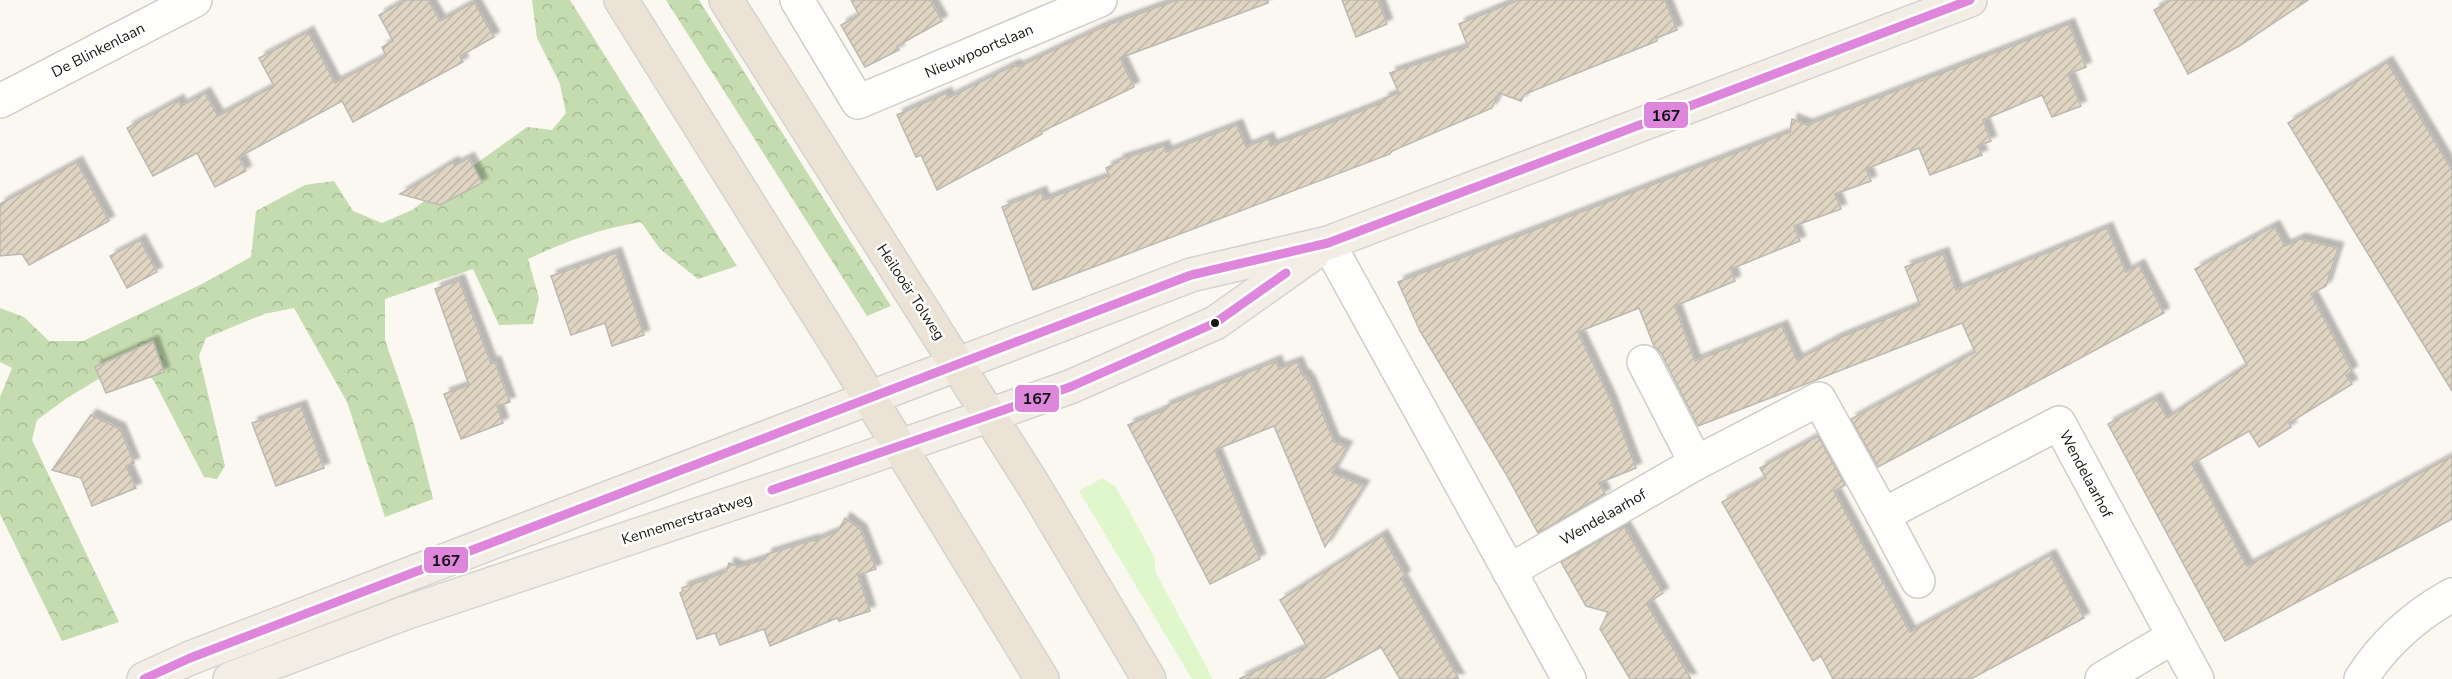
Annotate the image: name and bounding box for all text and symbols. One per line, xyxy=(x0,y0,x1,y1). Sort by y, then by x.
street label: De Blinkenlaan xyxy=(48,18,148,82)
street label: Nieuwpoortslaan xyxy=(922,19,1036,83)
line badge: 167 xyxy=(1643,101,1689,129)
text: 167 xyxy=(1652,105,1680,127)
street label: Heilooër Tolweg xyxy=(872,240,950,344)
unlabelled marker xyxy=(1209,317,1221,329)
line badge: 167 xyxy=(1014,384,1060,413)
text: 167 xyxy=(1023,388,1051,410)
street label: Wendelaarhof xyxy=(2055,427,2118,522)
street label: Wendelaarhof xyxy=(1556,484,1651,550)
street label: Kennemerstraatweg xyxy=(619,488,755,550)
line badge: 167 xyxy=(423,546,469,574)
text: 167 xyxy=(432,550,460,572)

